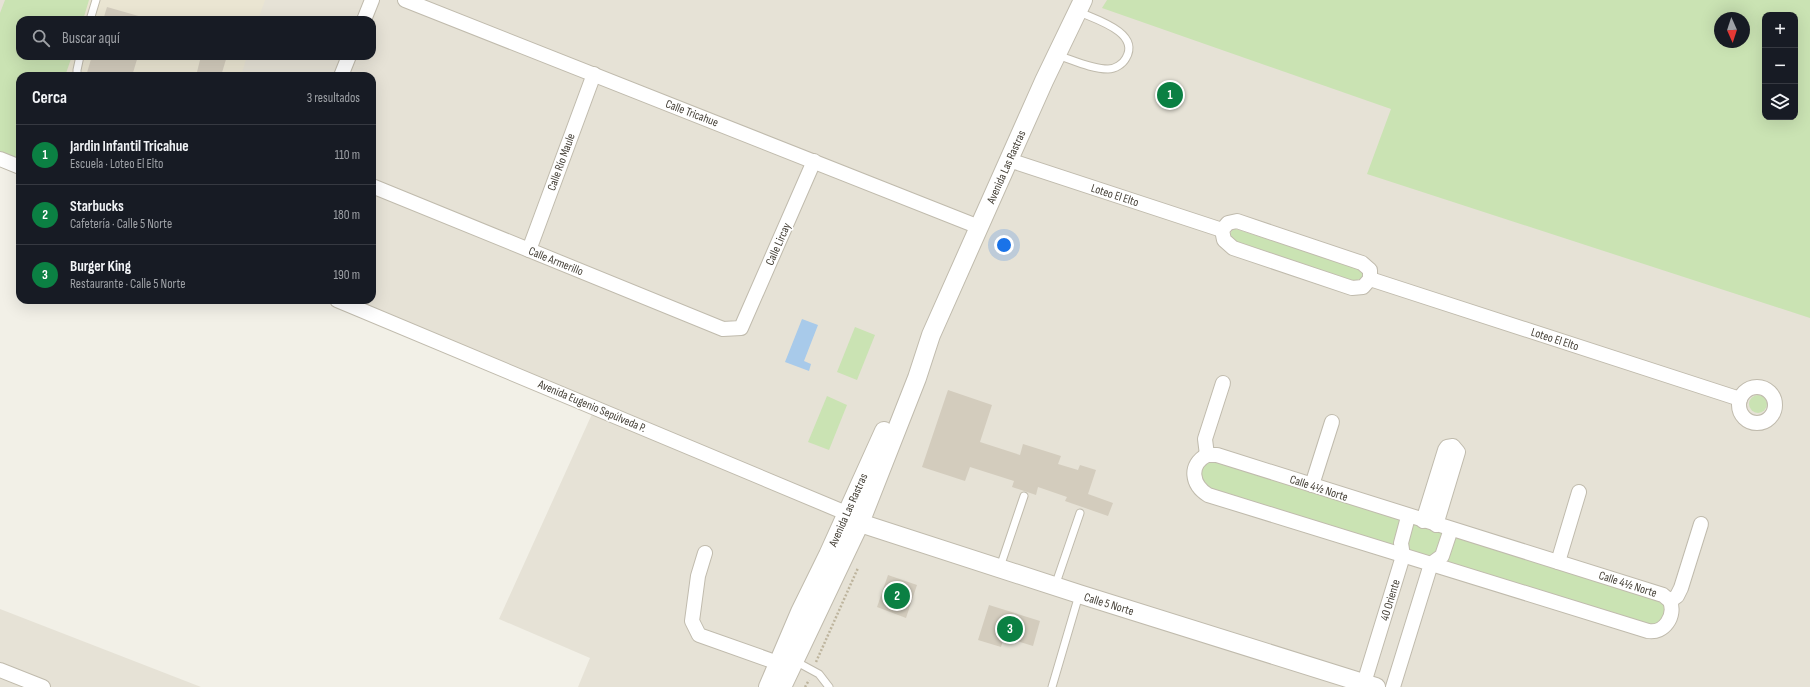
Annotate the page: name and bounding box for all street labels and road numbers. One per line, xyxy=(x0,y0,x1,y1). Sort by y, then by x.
street label: Calle Tricahue xyxy=(663,97,720,130)
street label: Avenida Las Rastras xyxy=(983,128,1029,207)
street label: Calle Río Maule xyxy=(544,131,579,193)
street label: Loteo El Elto xyxy=(1089,181,1141,210)
street label: Calle Lircay xyxy=(762,220,795,268)
street label: Calle Armerillo xyxy=(526,244,585,279)
street label: Loteo El Elto xyxy=(1529,325,1581,354)
street label: Avenida Eugenio Sepúlveda P. xyxy=(535,377,648,436)
street label: Avenida Las Rastras xyxy=(825,471,871,550)
street label: Calle 4½ Norte xyxy=(1288,472,1350,505)
street label: Calle 4½ Norte xyxy=(1597,568,1659,601)
street label: 40 Oriente xyxy=(1377,578,1404,623)
street label: Calle 5 Norte xyxy=(1082,590,1136,619)

